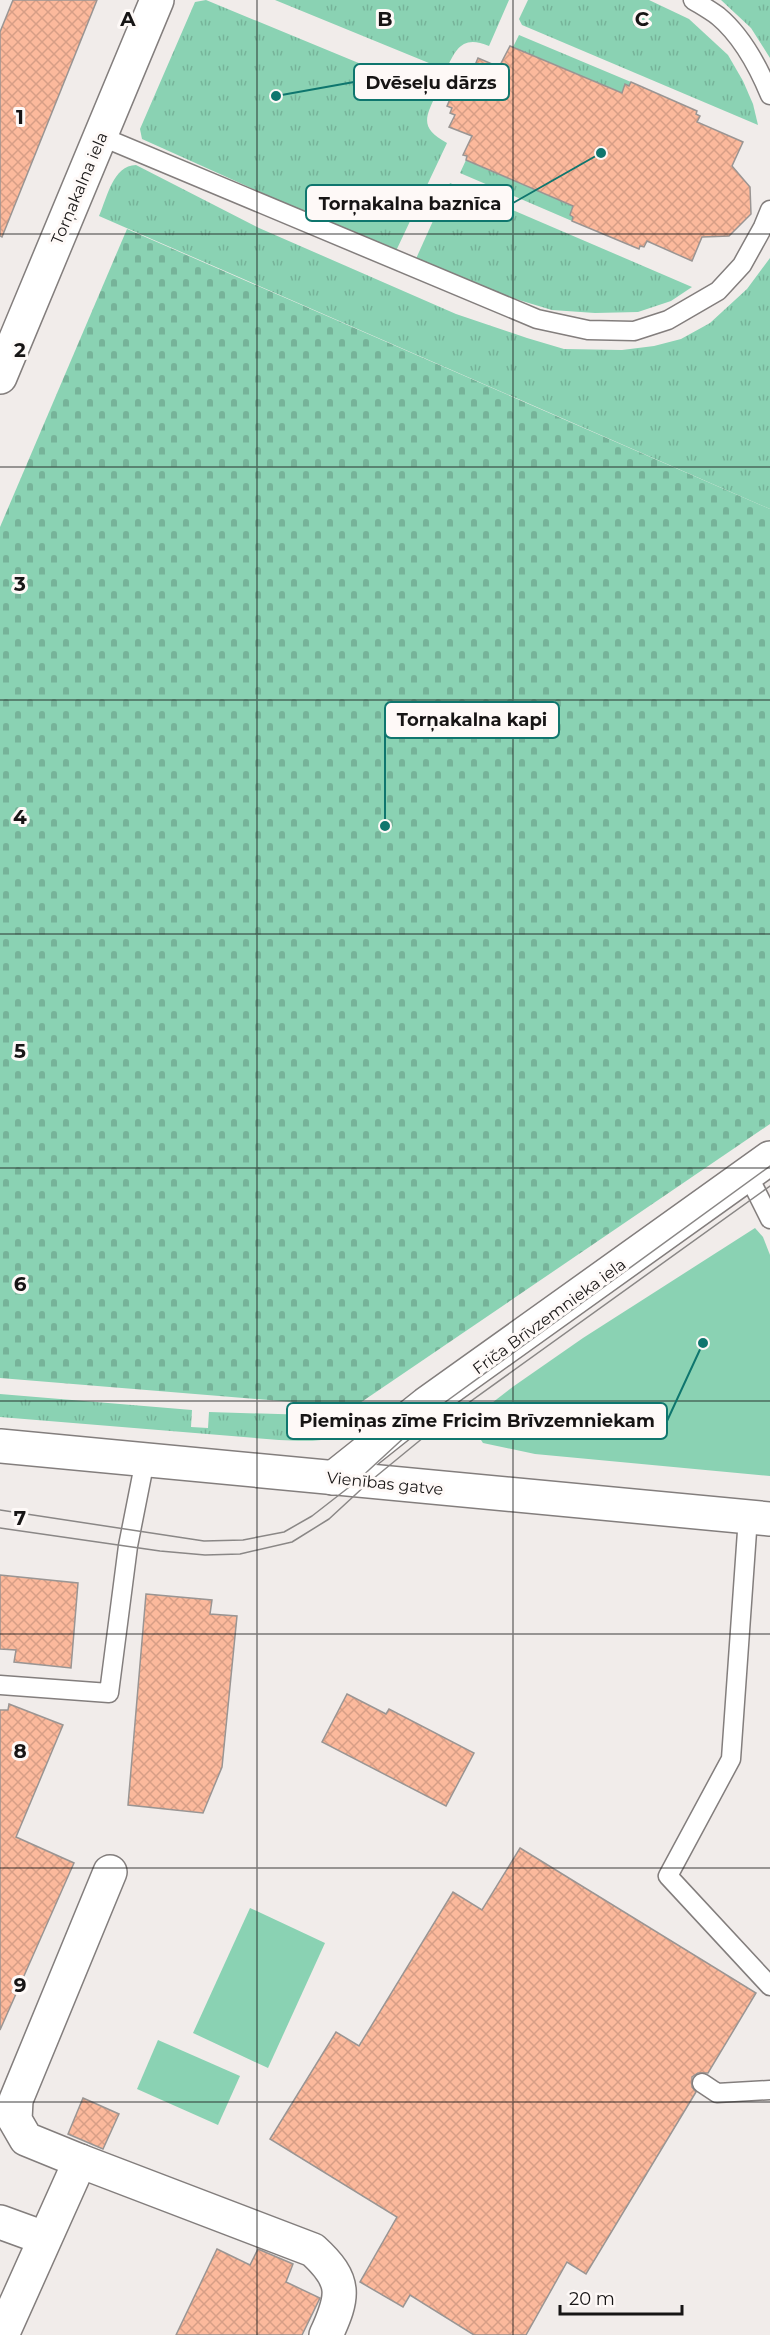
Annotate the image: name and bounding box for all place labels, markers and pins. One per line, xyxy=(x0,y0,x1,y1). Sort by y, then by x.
callout: Dvēseļu dārzs xyxy=(354,64,509,100)
callout: Torņakalna baznīca xyxy=(306,185,513,221)
callout: Torņakalna kapi xyxy=(385,702,559,738)
callout: Piemiņas zīme Fricim Brīvzemniekam xyxy=(287,1403,667,1439)

